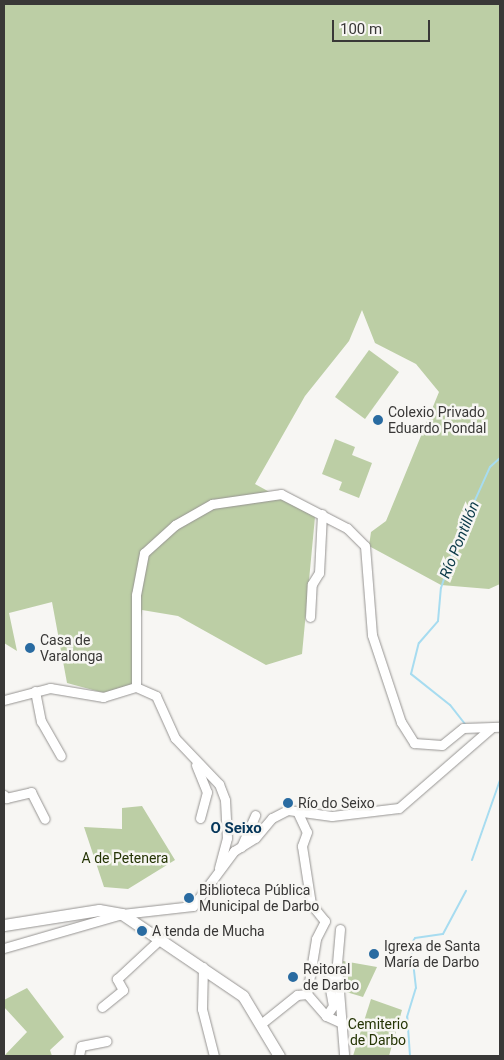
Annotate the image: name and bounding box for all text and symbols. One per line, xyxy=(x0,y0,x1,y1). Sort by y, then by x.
scale bar xyxy=(334,10,432,42)
text: 100 m xyxy=(340,20,382,38)
place label: Colexio Privado Eduardo Pondal xyxy=(388,404,486,437)
marker: Colexio Privado Eduardo Pondal xyxy=(372,414,384,426)
water label: Río Pontillón xyxy=(436,499,484,581)
place label: Casa de Varalonga xyxy=(40,632,103,664)
marker: Casa de Varalonga xyxy=(24,642,36,654)
place label: Río do Seixo xyxy=(298,795,375,811)
marker: Río do Seixo xyxy=(282,797,294,809)
district label: O Seixo xyxy=(210,820,262,838)
park label: A de Petenera xyxy=(82,850,168,866)
place label: Biblioteca Pública Municipal de Darbo xyxy=(199,882,319,914)
marker: Biblioteca Pública Municipal de Darbo xyxy=(183,892,195,904)
place label: A tenda de Mucha xyxy=(152,923,265,939)
marker: A tenda de Mucha xyxy=(136,925,148,937)
place label: Igrexa de Santa María de Darbo xyxy=(384,938,480,970)
marker: Igrexa de Santa María de Darbo xyxy=(368,948,380,960)
place label: Reitoral de Darbo xyxy=(303,961,359,994)
marker: Reitoral de Darbo xyxy=(287,971,299,983)
park label: Cemiterio de Darbo xyxy=(348,1016,408,1048)

